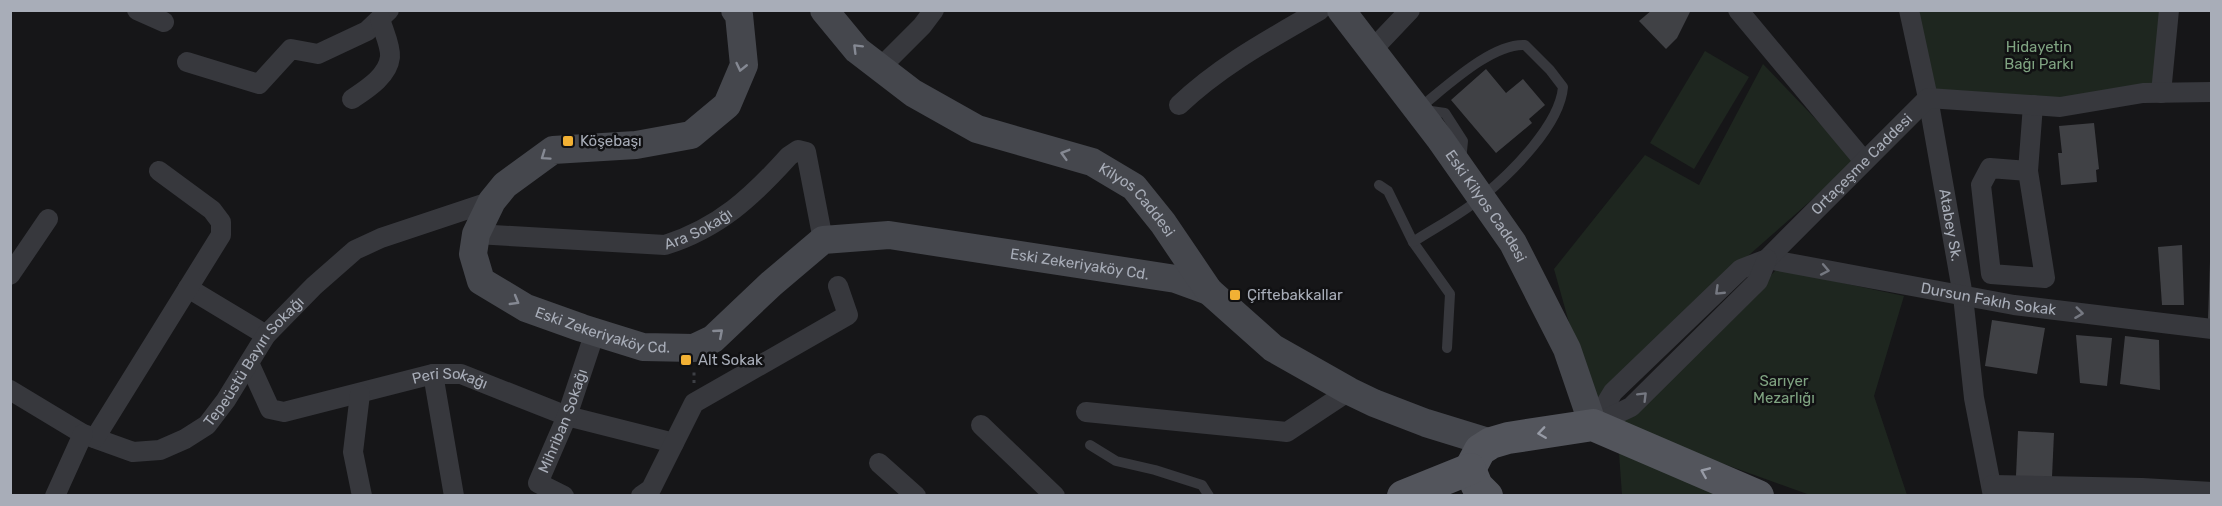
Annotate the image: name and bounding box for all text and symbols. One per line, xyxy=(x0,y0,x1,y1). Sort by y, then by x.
park label: Hidayetin Bağı Parkı xyxy=(2004,38,2074,73)
one-way arrow xyxy=(853,45,864,56)
one-way arrow xyxy=(736,62,749,72)
street label: Ortaçeşme Caddesi xyxy=(1807,110,1916,219)
place label: Köşebaşı xyxy=(580,132,642,150)
marker: Köşebaşı xyxy=(561,134,575,148)
street label: Eski Kilyos Caddesi xyxy=(1441,146,1530,265)
one-way arrow xyxy=(541,149,552,160)
one-way arrow xyxy=(1060,149,1071,161)
street label: Kilyos Caddesi xyxy=(1095,159,1179,240)
street label: Atabey Sk. xyxy=(1935,187,1966,263)
street label: Ara Sokağı xyxy=(662,204,736,254)
street label: Eski Zekeriyaköy Cd. xyxy=(1009,245,1150,284)
one-way arrow xyxy=(1819,263,1829,276)
street label: Dursun Fakıh Sokak xyxy=(1919,279,2057,319)
one-way arrow xyxy=(1715,283,1726,294)
place label: Çiftebakkallar xyxy=(1247,286,1343,304)
marker: Çiftebakkallar xyxy=(1228,288,1242,302)
street label: Tepeüstü Bayırı Sokağı xyxy=(200,293,308,430)
one-way arrow xyxy=(509,294,519,306)
street label: Eski Zekeriyaköy Cd. xyxy=(533,303,670,357)
one-way arrow xyxy=(2074,306,2083,319)
one-way arrow xyxy=(712,329,723,340)
place label: Alt Sokak xyxy=(698,351,763,369)
marker: Alt Sokak xyxy=(679,353,693,367)
street label: Peri Sokağı xyxy=(410,365,490,393)
street label: Mihriban Sokağı xyxy=(534,367,591,476)
park label: Sarıyer Mezarlığı xyxy=(1753,372,1815,407)
one-way arrow xyxy=(1635,392,1646,403)
one-way arrow xyxy=(1537,427,1547,439)
one-way arrow xyxy=(1700,467,1711,479)

